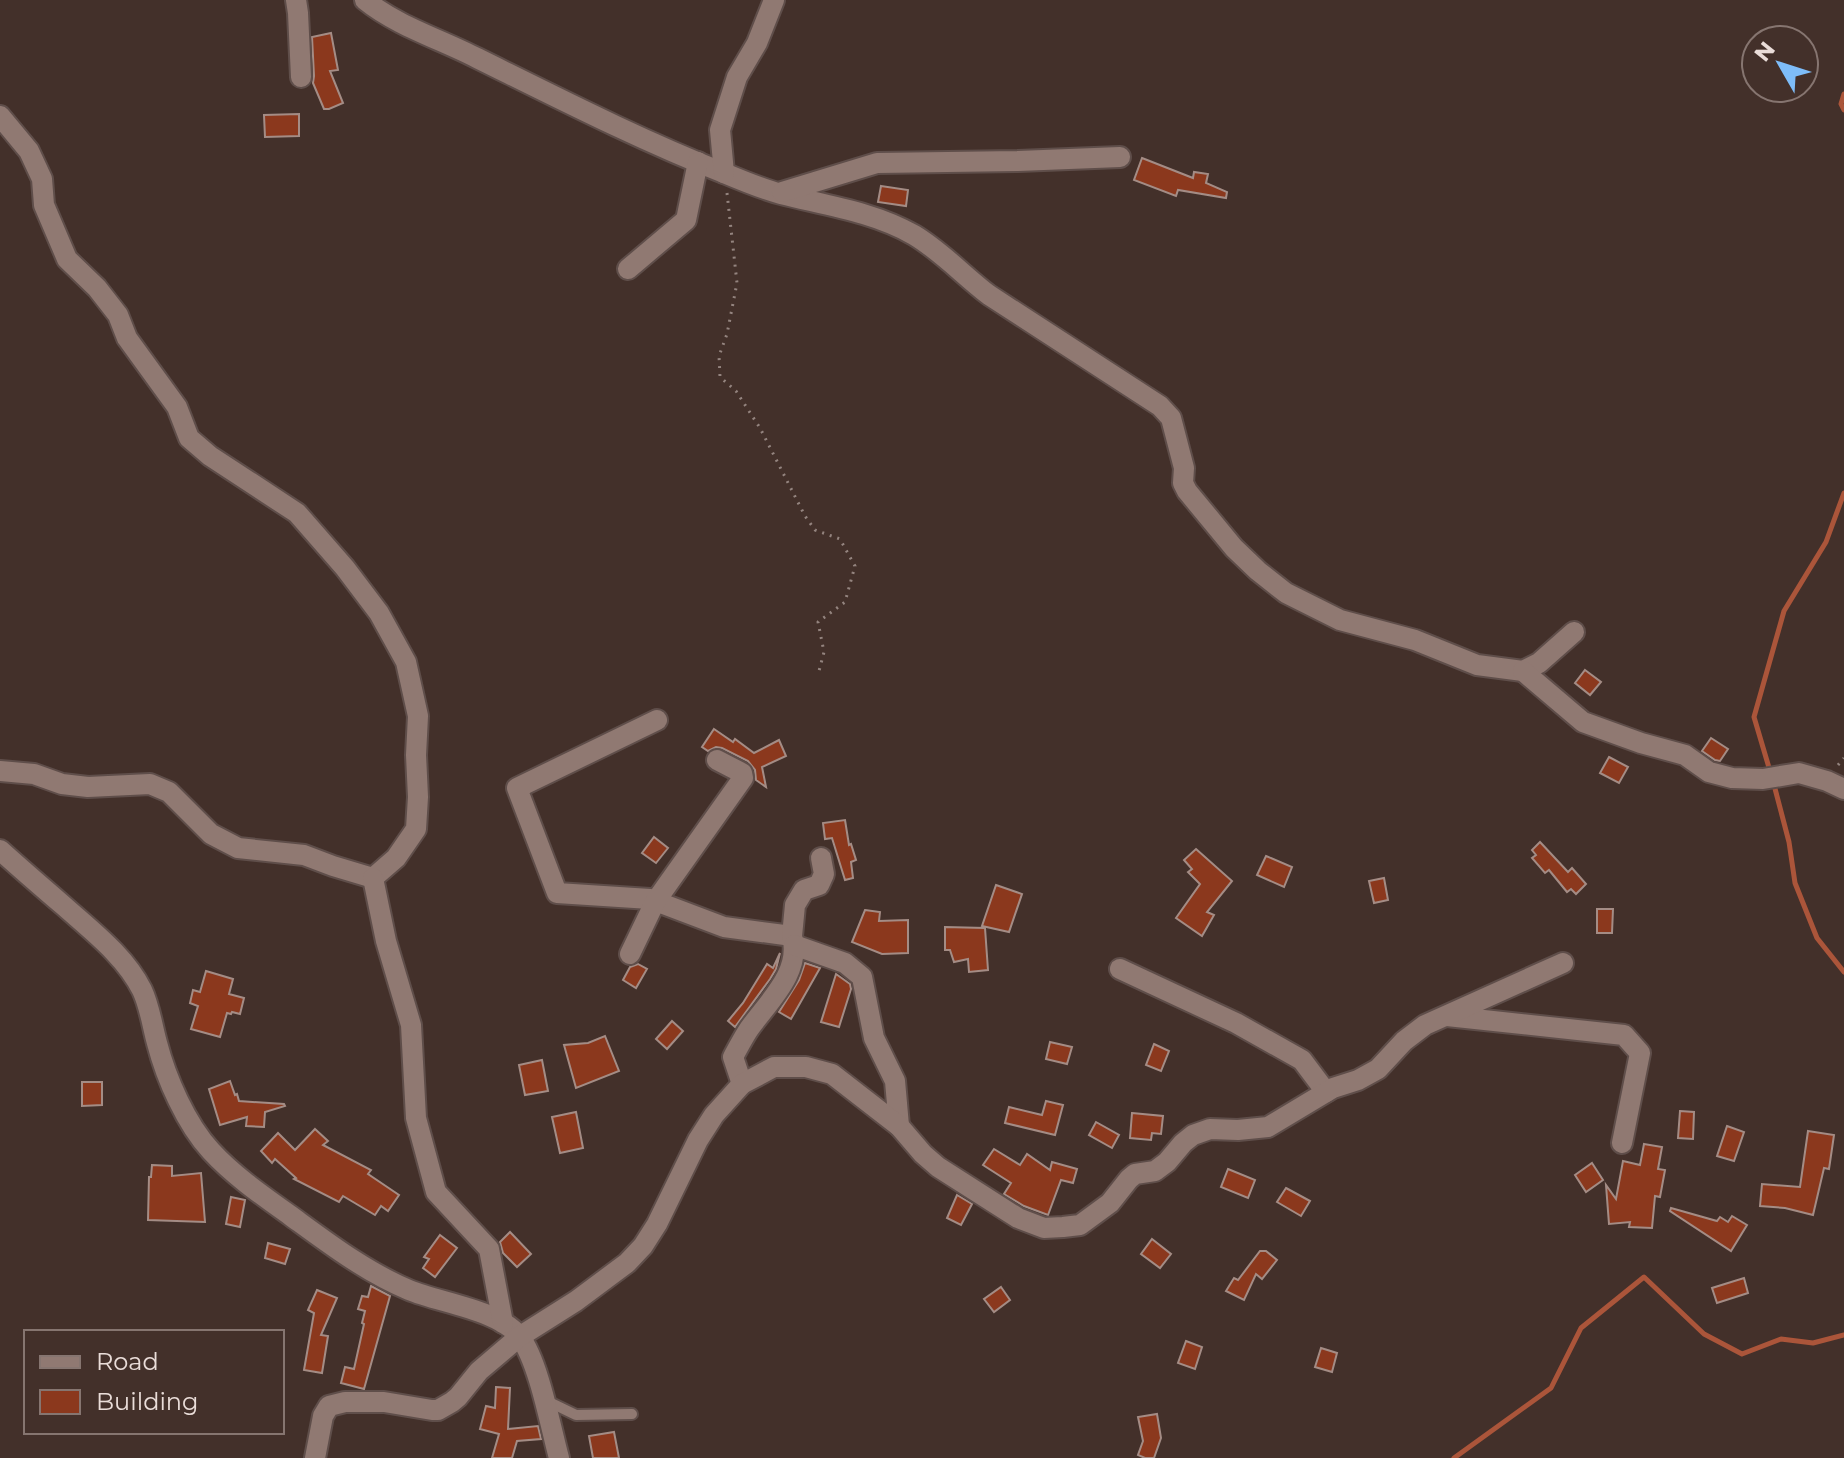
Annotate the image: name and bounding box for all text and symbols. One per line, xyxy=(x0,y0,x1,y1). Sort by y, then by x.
north arrow xyxy=(1740,24,1820,104)
text: N xyxy=(1749,36,1781,67)
legend xyxy=(24,1330,284,1434)
text: Road xyxy=(96,1347,159,1376)
text: Building xyxy=(96,1387,199,1416)

